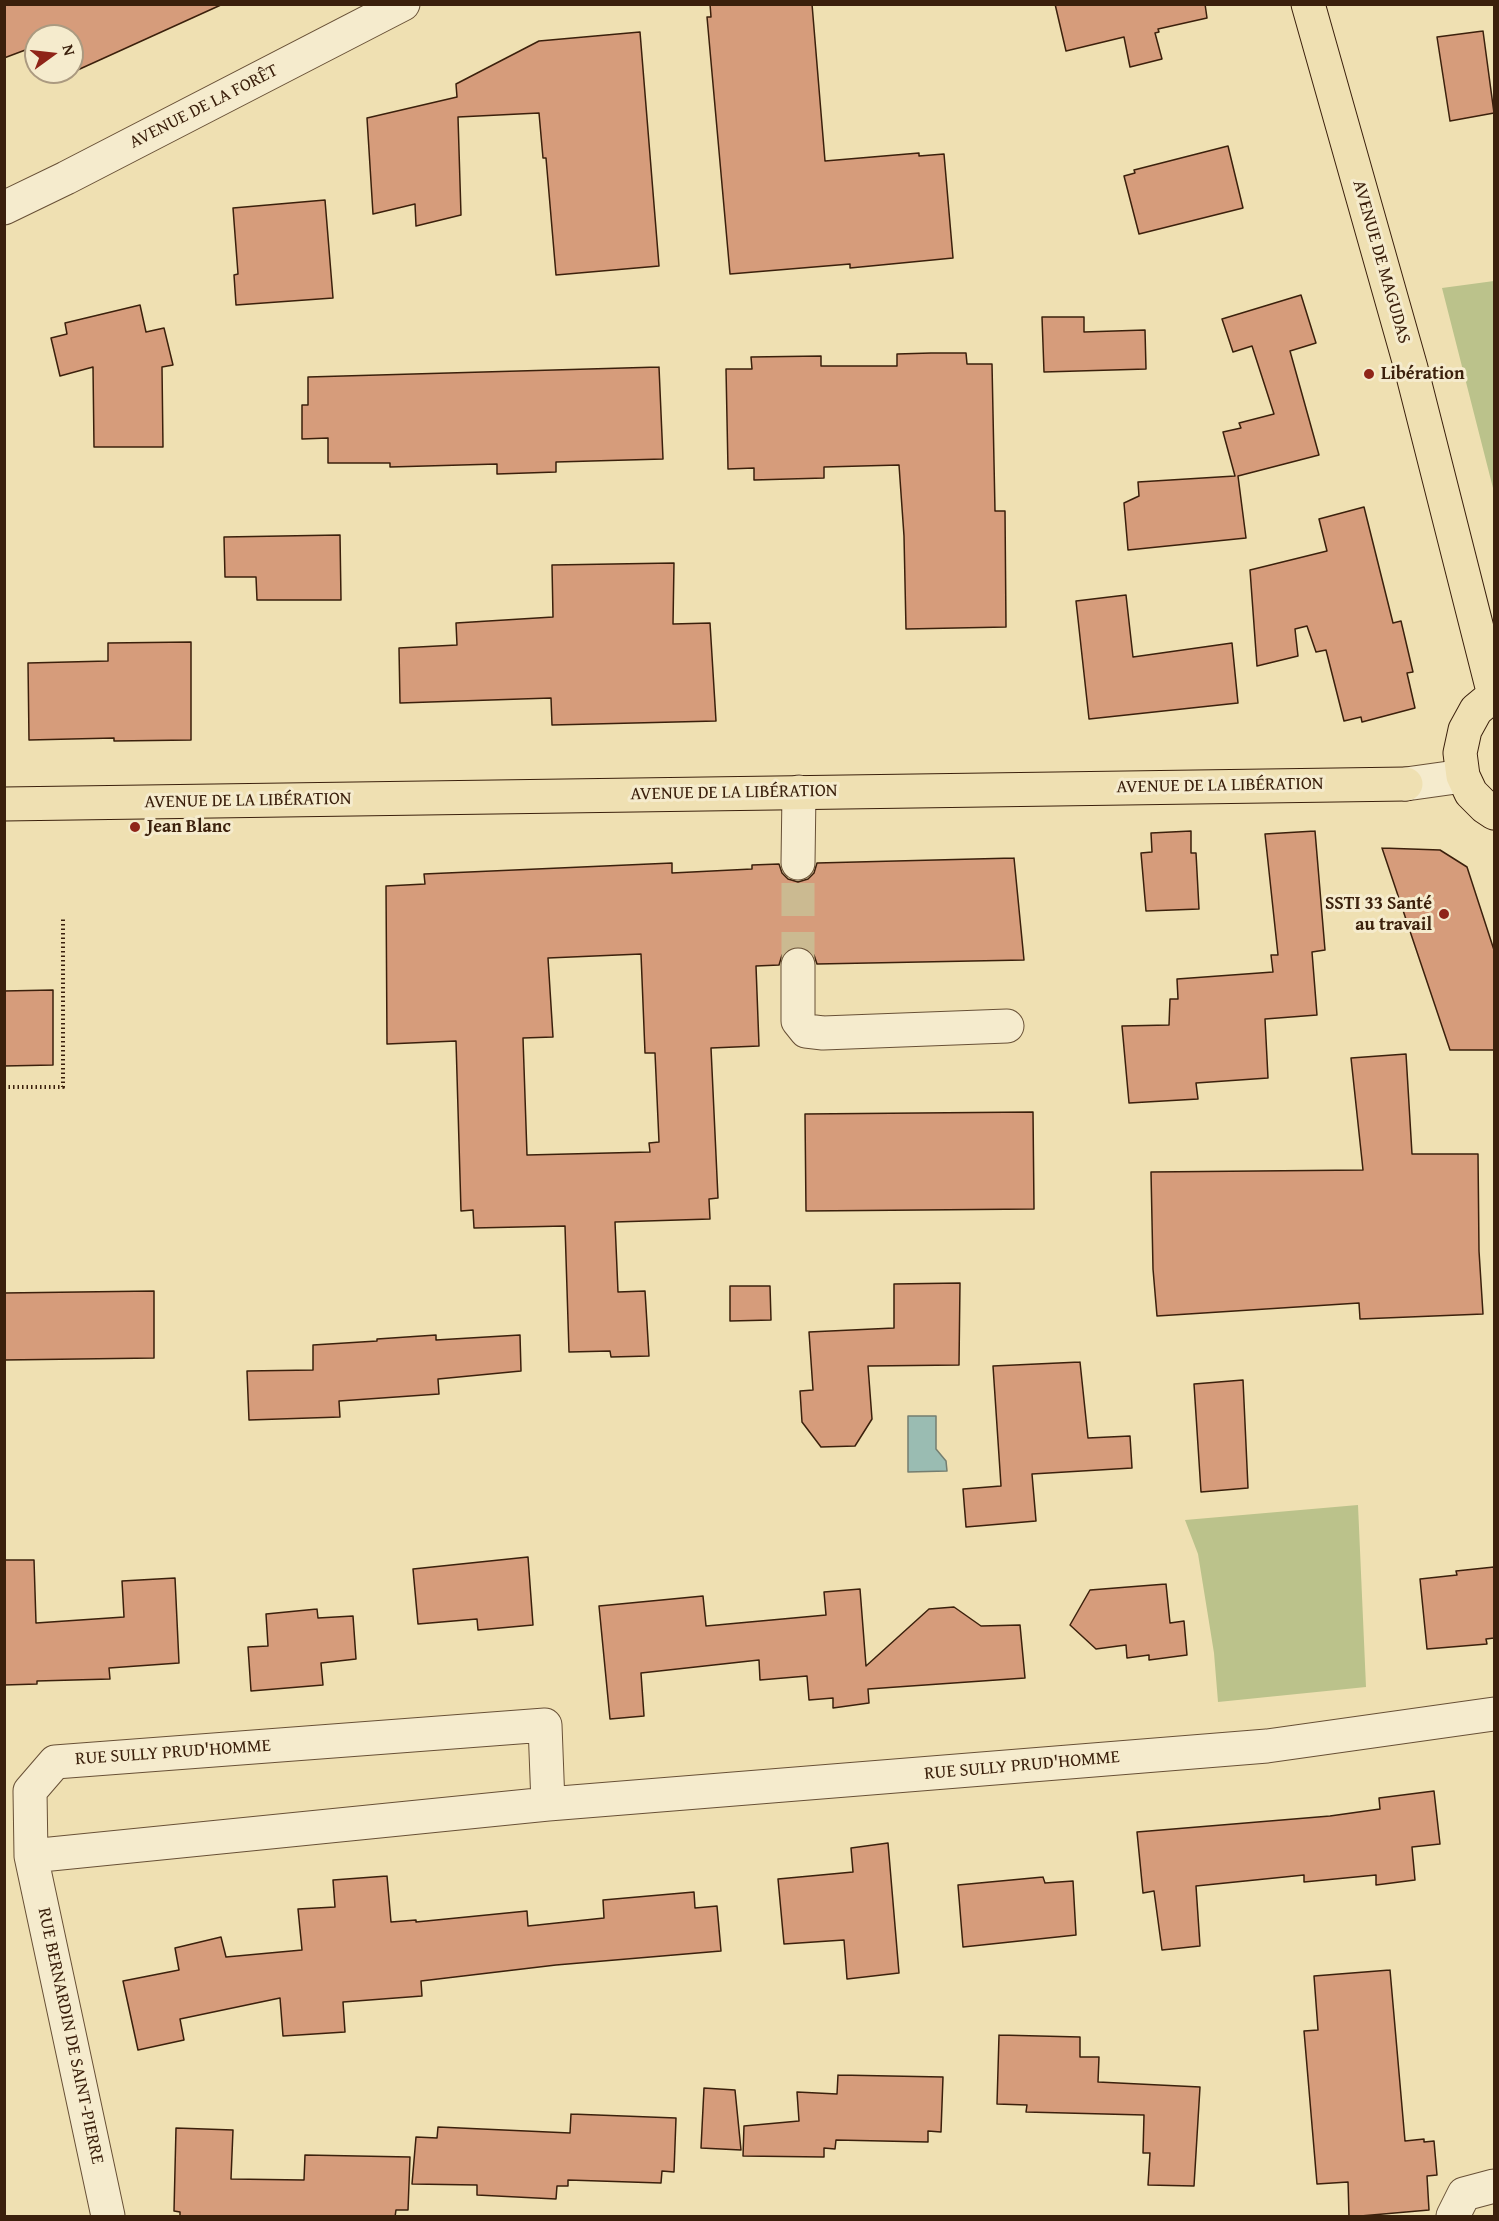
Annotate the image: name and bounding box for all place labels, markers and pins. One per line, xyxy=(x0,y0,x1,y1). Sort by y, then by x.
place label: Libération xyxy=(1381,363,1465,385)
marker: Libération xyxy=(1362,367,1376,381)
place label: Jean Blanc xyxy=(147,816,231,838)
marker: Jean Blanc xyxy=(128,820,142,834)
place label: SSTI 33 Santé au travail xyxy=(1325,893,1432,936)
marker: SSTI 33 Santé au travail xyxy=(1437,907,1451,921)

